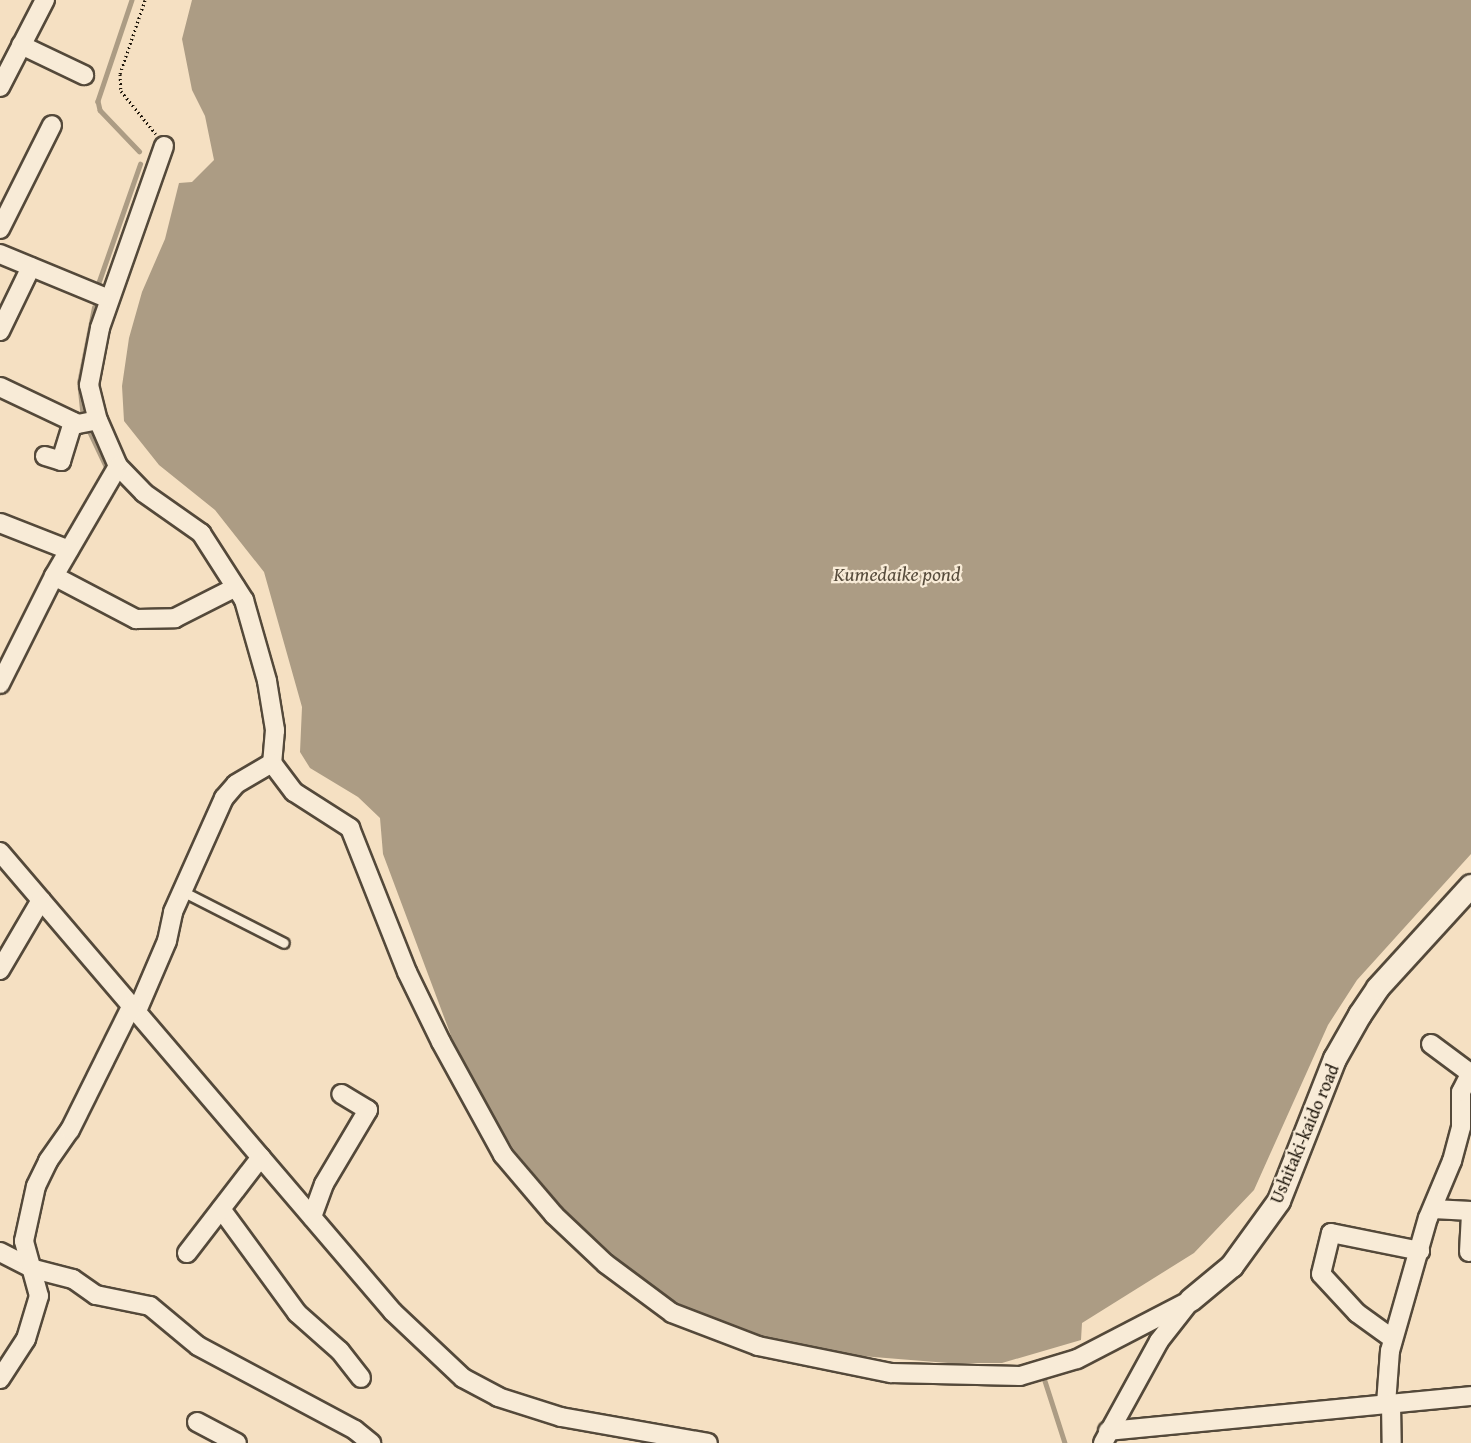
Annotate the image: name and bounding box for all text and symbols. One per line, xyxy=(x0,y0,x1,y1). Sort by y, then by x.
water label: Kumedaike pond xyxy=(833,561,961,585)
street label: Ushitaki-kaido road xyxy=(1266,1061,1344,1207)

